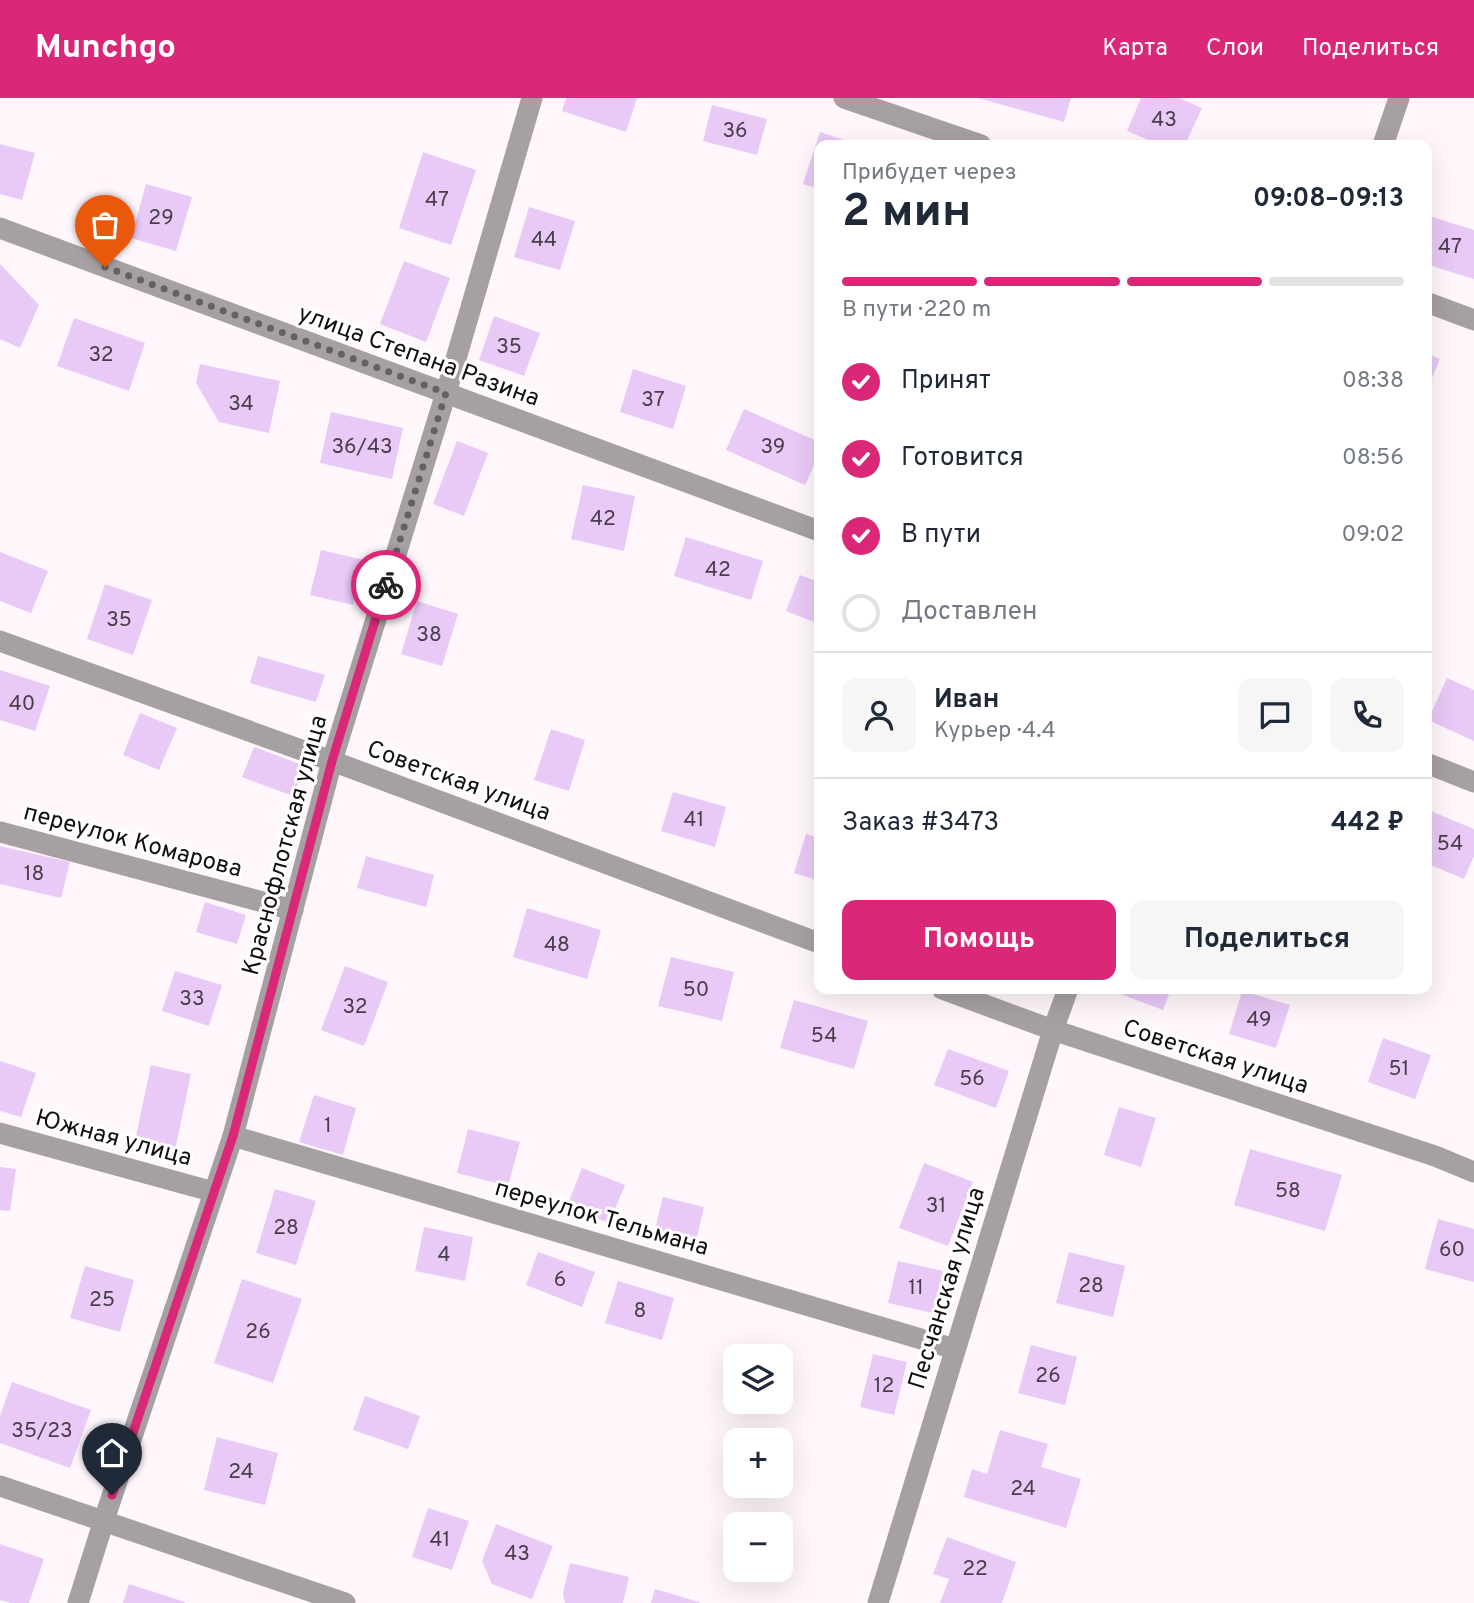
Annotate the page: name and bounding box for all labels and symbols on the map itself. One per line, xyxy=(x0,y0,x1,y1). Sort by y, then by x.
house number: 43 xyxy=(1151,107,1177,134)
house number: 36 xyxy=(722,118,748,145)
house number: 47 xyxy=(425,187,449,214)
pin xyxy=(75,195,135,267)
house number: 29 xyxy=(148,205,174,232)
house number: 44 xyxy=(531,227,557,254)
house number: 47 xyxy=(1438,234,1462,261)
street label: улица Степана Разина xyxy=(293,299,543,415)
house number: 35 xyxy=(496,334,522,361)
house number: 32 xyxy=(88,342,114,369)
house number: 37 xyxy=(641,387,665,414)
house number: 34 xyxy=(228,391,254,418)
house number: 36/43 xyxy=(331,434,393,461)
house number: 39 xyxy=(761,434,785,461)
house number: 42 xyxy=(590,506,616,533)
courier xyxy=(351,550,421,620)
house number: 42 xyxy=(705,557,731,584)
house number: 35 xyxy=(106,607,132,634)
house number: 38 xyxy=(416,622,442,649)
house number: 40 xyxy=(9,691,35,718)
street label: Краснофлотская улица xyxy=(237,712,335,979)
street label: Советская улица xyxy=(362,735,554,829)
street label: переулок Комарова xyxy=(20,798,245,886)
house number: 41 xyxy=(684,807,704,834)
house number: 54 xyxy=(1437,831,1463,858)
house number: 18 xyxy=(24,861,44,888)
house number: 48 xyxy=(544,932,570,959)
house number: 50 xyxy=(683,977,709,1004)
house number: 33 xyxy=(179,986,205,1013)
house number: 32 xyxy=(342,994,368,1021)
house number: 49 xyxy=(1246,1007,1272,1034)
street label: Советская улица xyxy=(1119,1014,1312,1102)
house number: 54 xyxy=(811,1023,837,1050)
house number: 51 xyxy=(1389,1056,1409,1083)
house number: 56 xyxy=(959,1066,985,1093)
street label: Южная улица xyxy=(32,1104,195,1174)
house number: 1 xyxy=(324,1113,332,1140)
street label: переулок Тельмана xyxy=(491,1174,712,1264)
house number: 58 xyxy=(1275,1178,1301,1205)
street label: Песчанская улица xyxy=(903,1184,993,1393)
house number: 31 xyxy=(926,1193,946,1220)
house number: 28 xyxy=(273,1215,299,1242)
house number: 60 xyxy=(1439,1237,1465,1264)
house number: 4 xyxy=(437,1242,451,1269)
house number: 6 xyxy=(554,1267,566,1294)
house number: 28 xyxy=(1078,1273,1104,1300)
house number: 11 xyxy=(908,1275,924,1302)
house number: 25 xyxy=(89,1287,115,1314)
house number: 8 xyxy=(634,1298,646,1325)
house number: 26 xyxy=(245,1319,271,1346)
house number: 26 xyxy=(1035,1363,1061,1390)
house number: 12 xyxy=(874,1373,894,1400)
house number: 35/23 xyxy=(11,1418,73,1445)
pin xyxy=(82,1423,142,1495)
house number: 24 xyxy=(228,1459,254,1486)
house number: 24 xyxy=(1010,1476,1036,1503)
house number: 41 xyxy=(430,1527,450,1554)
house number: 43 xyxy=(504,1541,530,1568)
house number: 22 xyxy=(962,1556,988,1583)

